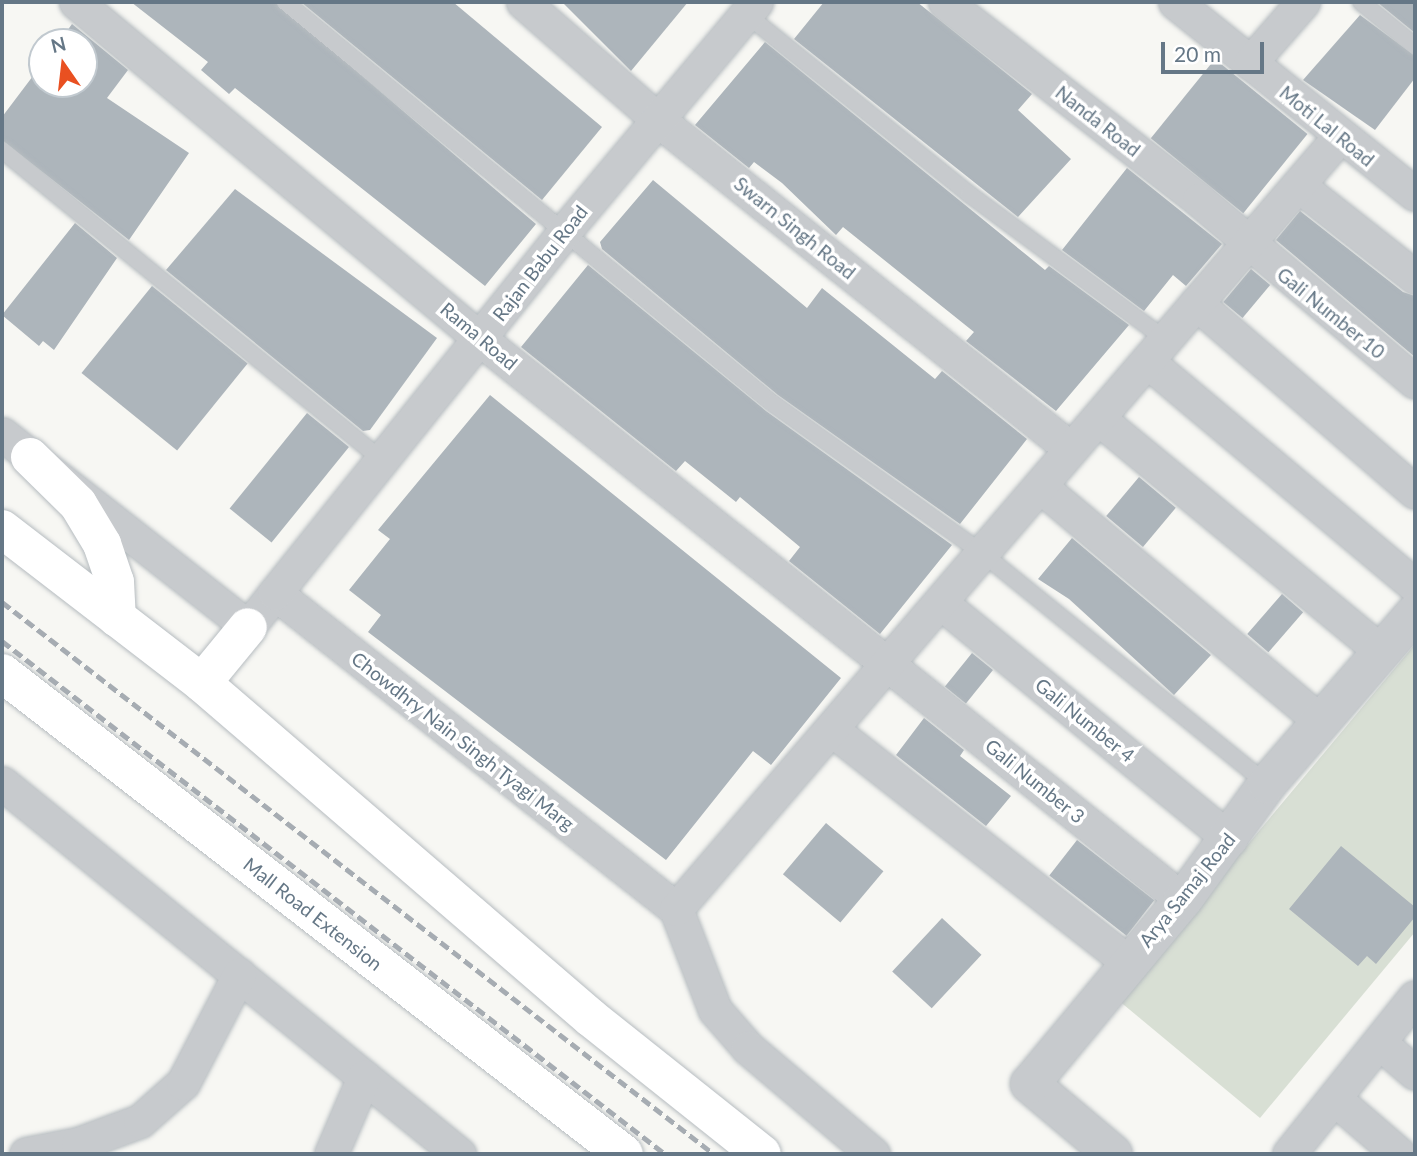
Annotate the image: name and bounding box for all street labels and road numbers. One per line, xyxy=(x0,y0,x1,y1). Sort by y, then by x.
street label: Nanda Road xyxy=(1051,81,1145,161)
street label: Moti Lal Road xyxy=(1275,81,1379,171)
street label: Swarn Singh Road xyxy=(730,172,860,284)
street label: Rajan Babu Road xyxy=(488,201,592,325)
street label: Gali Number 10 xyxy=(1272,263,1390,363)
street label: Rama Road xyxy=(436,297,522,375)
street label: Chowdhry Nain Singh Tyagi Marg xyxy=(347,647,579,835)
street label: Gali Number 4 xyxy=(1031,673,1139,767)
street label: Gali Number 3 xyxy=(981,734,1089,828)
street label: Arya Samaj Road xyxy=(1134,828,1240,952)
street label: Mall Road Extension xyxy=(239,853,387,975)

